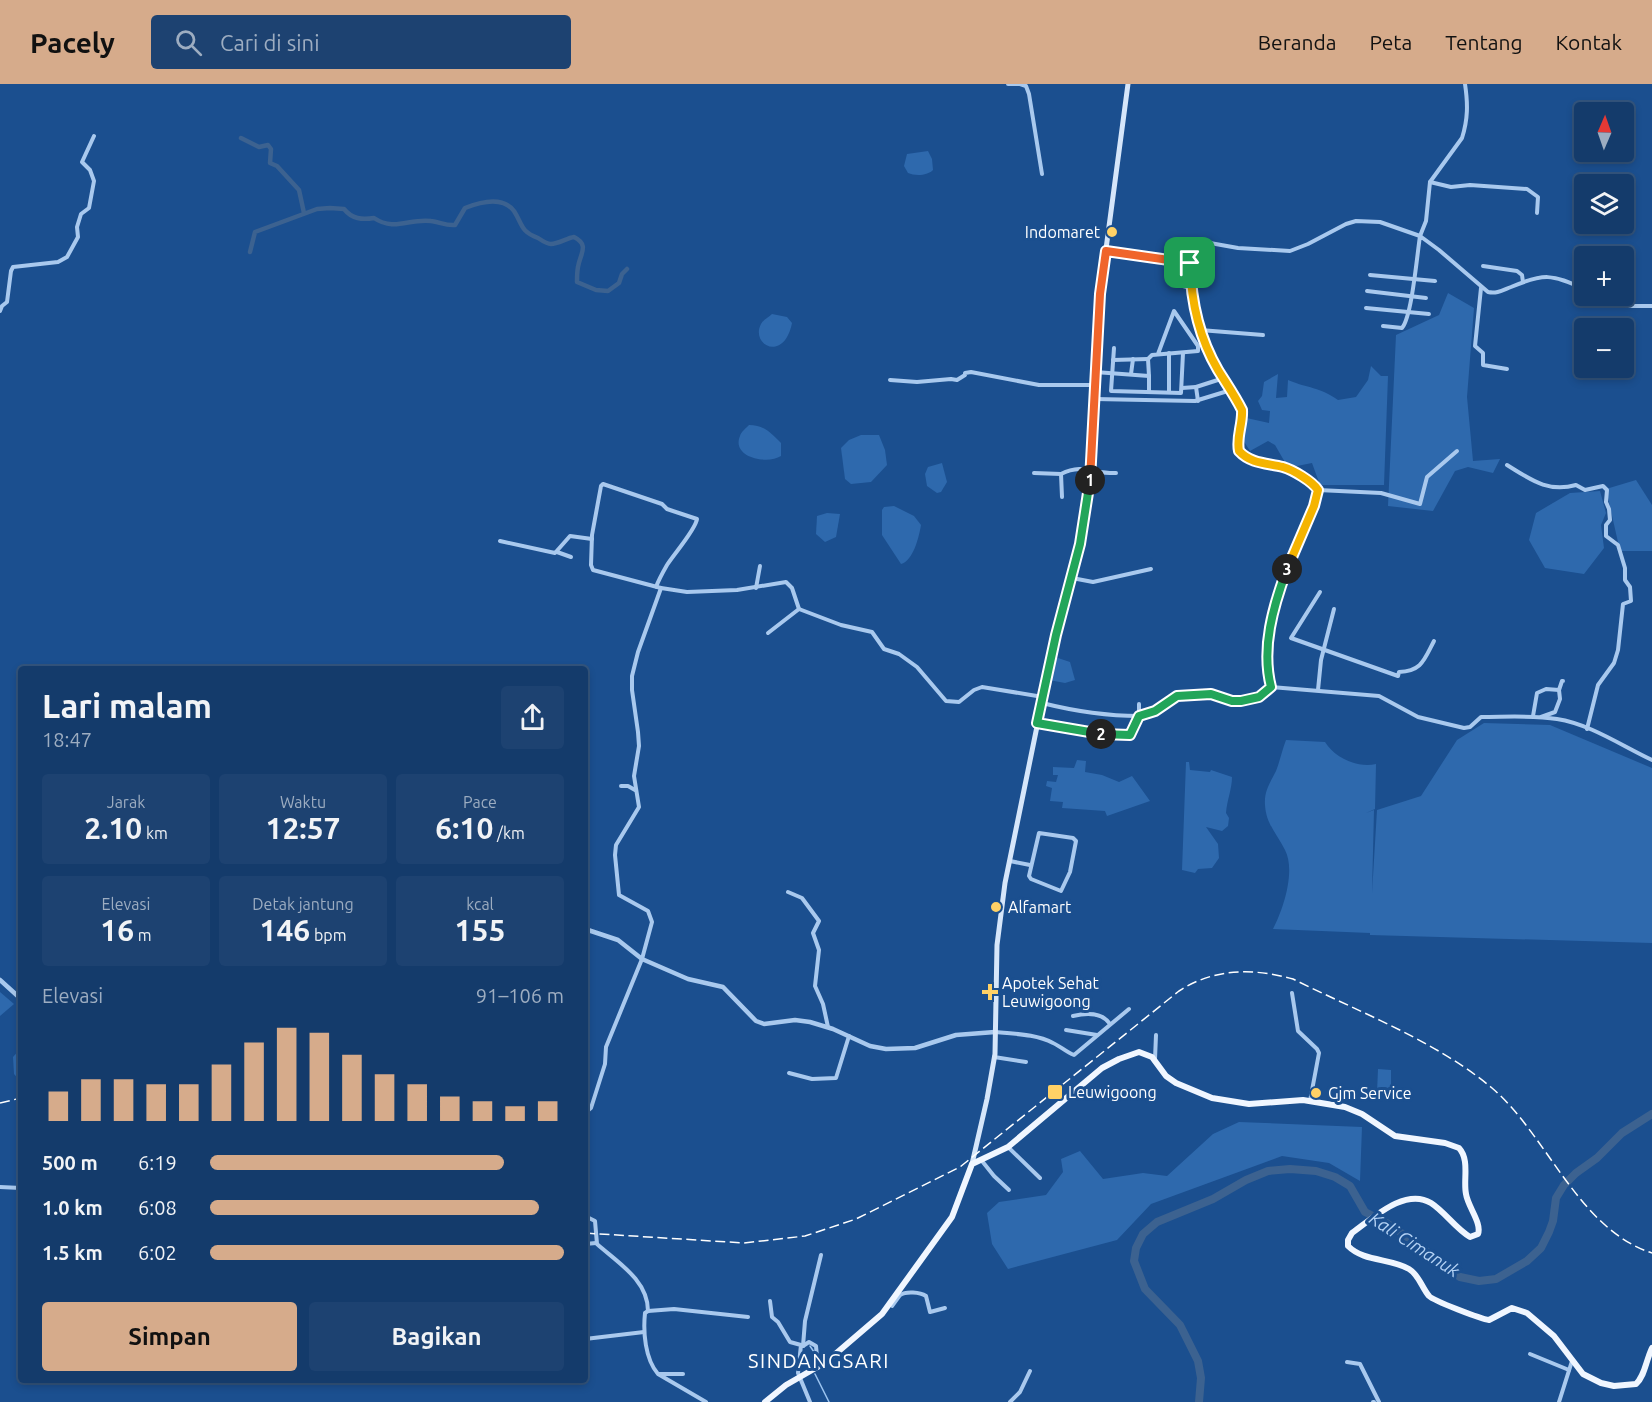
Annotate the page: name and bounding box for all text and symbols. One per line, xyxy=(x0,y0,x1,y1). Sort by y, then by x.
search box xyxy=(151,15,571,69)
icon: search xyxy=(172,26,205,59)
text: Pacely xyxy=(30,27,115,58)
text: Cari di sini xyxy=(220,30,320,55)
text: Beranda xyxy=(1258,30,1337,54)
text: Peta xyxy=(1370,30,1412,54)
text: Tentang xyxy=(1445,30,1523,54)
text: Kontak xyxy=(1556,30,1622,54)
north arrow xyxy=(1574,102,1634,162)
map controls xyxy=(1574,102,1634,378)
button: layers xyxy=(1574,174,1634,234)
place label: Indomaret xyxy=(1025,223,1101,241)
marker: Indomaret xyxy=(1105,225,1119,239)
pin xyxy=(1164,237,1215,288)
icon: arrive xyxy=(1173,246,1206,279)
button: + xyxy=(1574,246,1634,306)
button: − xyxy=(1574,318,1634,378)
pin: 1 xyxy=(1075,465,1105,495)
text: 1 xyxy=(1085,471,1095,489)
pin: 3 xyxy=(1272,554,1302,584)
text: 3 xyxy=(1282,560,1292,578)
button: share xyxy=(501,686,564,749)
text: Lari malam xyxy=(42,687,212,724)
pin: 2 xyxy=(1086,719,1116,749)
text: 2 xyxy=(1096,725,1106,743)
text: 18:47 xyxy=(42,728,92,751)
text: Jarak xyxy=(107,793,145,811)
text: Waktu xyxy=(280,793,326,811)
text: Pace xyxy=(463,793,497,811)
text: 2.10 xyxy=(84,811,142,845)
text: 12:57 xyxy=(265,811,341,845)
text: 6:10 xyxy=(435,811,493,845)
text: km xyxy=(142,824,168,842)
text: /km xyxy=(493,824,525,842)
text: Elevasi xyxy=(102,895,150,913)
text: Detak jantung xyxy=(252,895,354,913)
text: kcal xyxy=(466,895,494,913)
place label: Alfamart xyxy=(1008,898,1072,916)
marker: Alfamart xyxy=(989,900,1003,914)
text: 16 xyxy=(100,913,134,947)
text: 146 xyxy=(260,913,310,947)
text: 155 xyxy=(455,913,505,947)
text: m xyxy=(134,926,152,944)
text: bpm xyxy=(310,926,346,944)
place label: Apotek Sehat Leuwigoong xyxy=(1002,974,1100,1010)
text: Elevasi xyxy=(42,984,103,1007)
text: 91–106 m xyxy=(476,984,564,1007)
marker: Apotek Sehat Leuwigoong xyxy=(983,985,997,999)
marker: Leuwigoong xyxy=(1046,1083,1064,1101)
place label: Leuwigoong xyxy=(1068,1083,1157,1101)
place label: Gjm Service xyxy=(1328,1084,1412,1102)
marker: Gjm Service xyxy=(1309,1086,1323,1100)
text: 500 m xyxy=(42,1151,98,1174)
text: 6:19 xyxy=(138,1151,177,1174)
text: 1.0 km xyxy=(42,1196,103,1219)
text: 6:08 xyxy=(138,1196,177,1219)
water label: Kali Cimanuk xyxy=(1366,1207,1464,1281)
text: 1.5 km xyxy=(42,1241,103,1264)
text: 6:02 xyxy=(138,1241,177,1264)
button: Simpan xyxy=(42,1302,297,1371)
button: Bagikan xyxy=(309,1302,564,1371)
district label: SINDANGSARI xyxy=(748,1349,890,1372)

